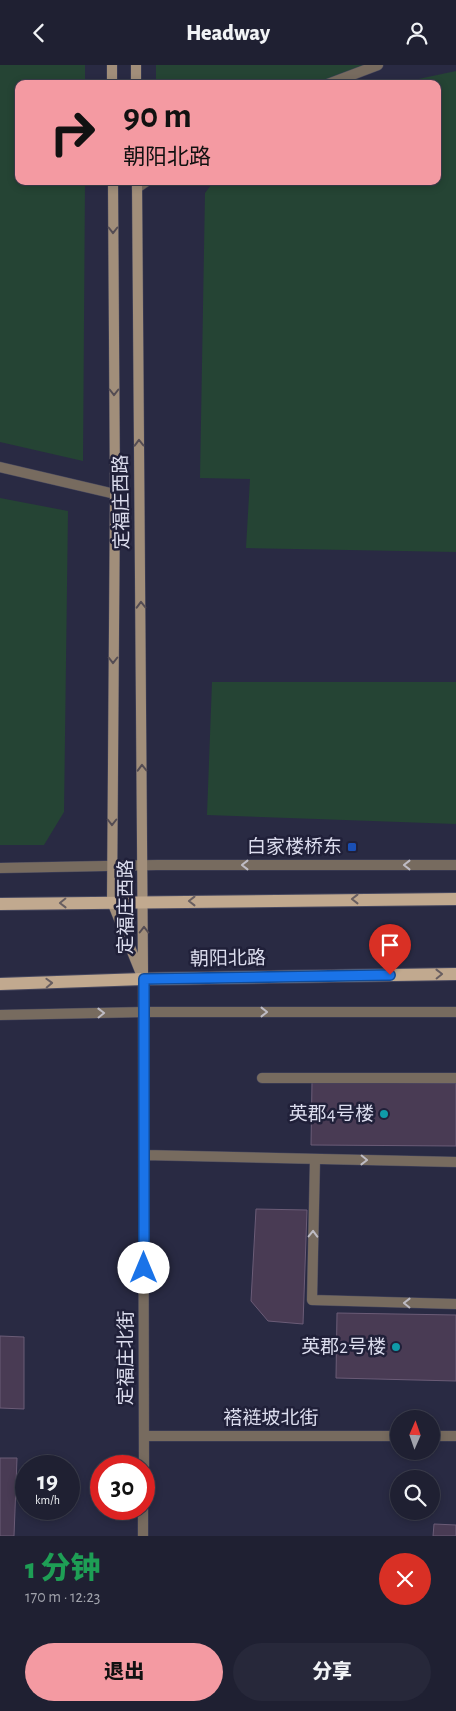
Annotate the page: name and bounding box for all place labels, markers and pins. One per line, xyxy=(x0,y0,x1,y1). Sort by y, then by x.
place label: 白家楼桥东 xyxy=(247,836,342,857)
marker: 白家楼桥东 xyxy=(346,841,358,853)
pin xyxy=(369,924,411,975)
place label: 英郡4号楼 xyxy=(289,1104,374,1124)
marker: 英郡4号楼 xyxy=(378,1108,390,1120)
place label: 英郡2号楼 xyxy=(301,1337,386,1357)
marker: 英郡2号楼 xyxy=(390,1341,402,1353)

